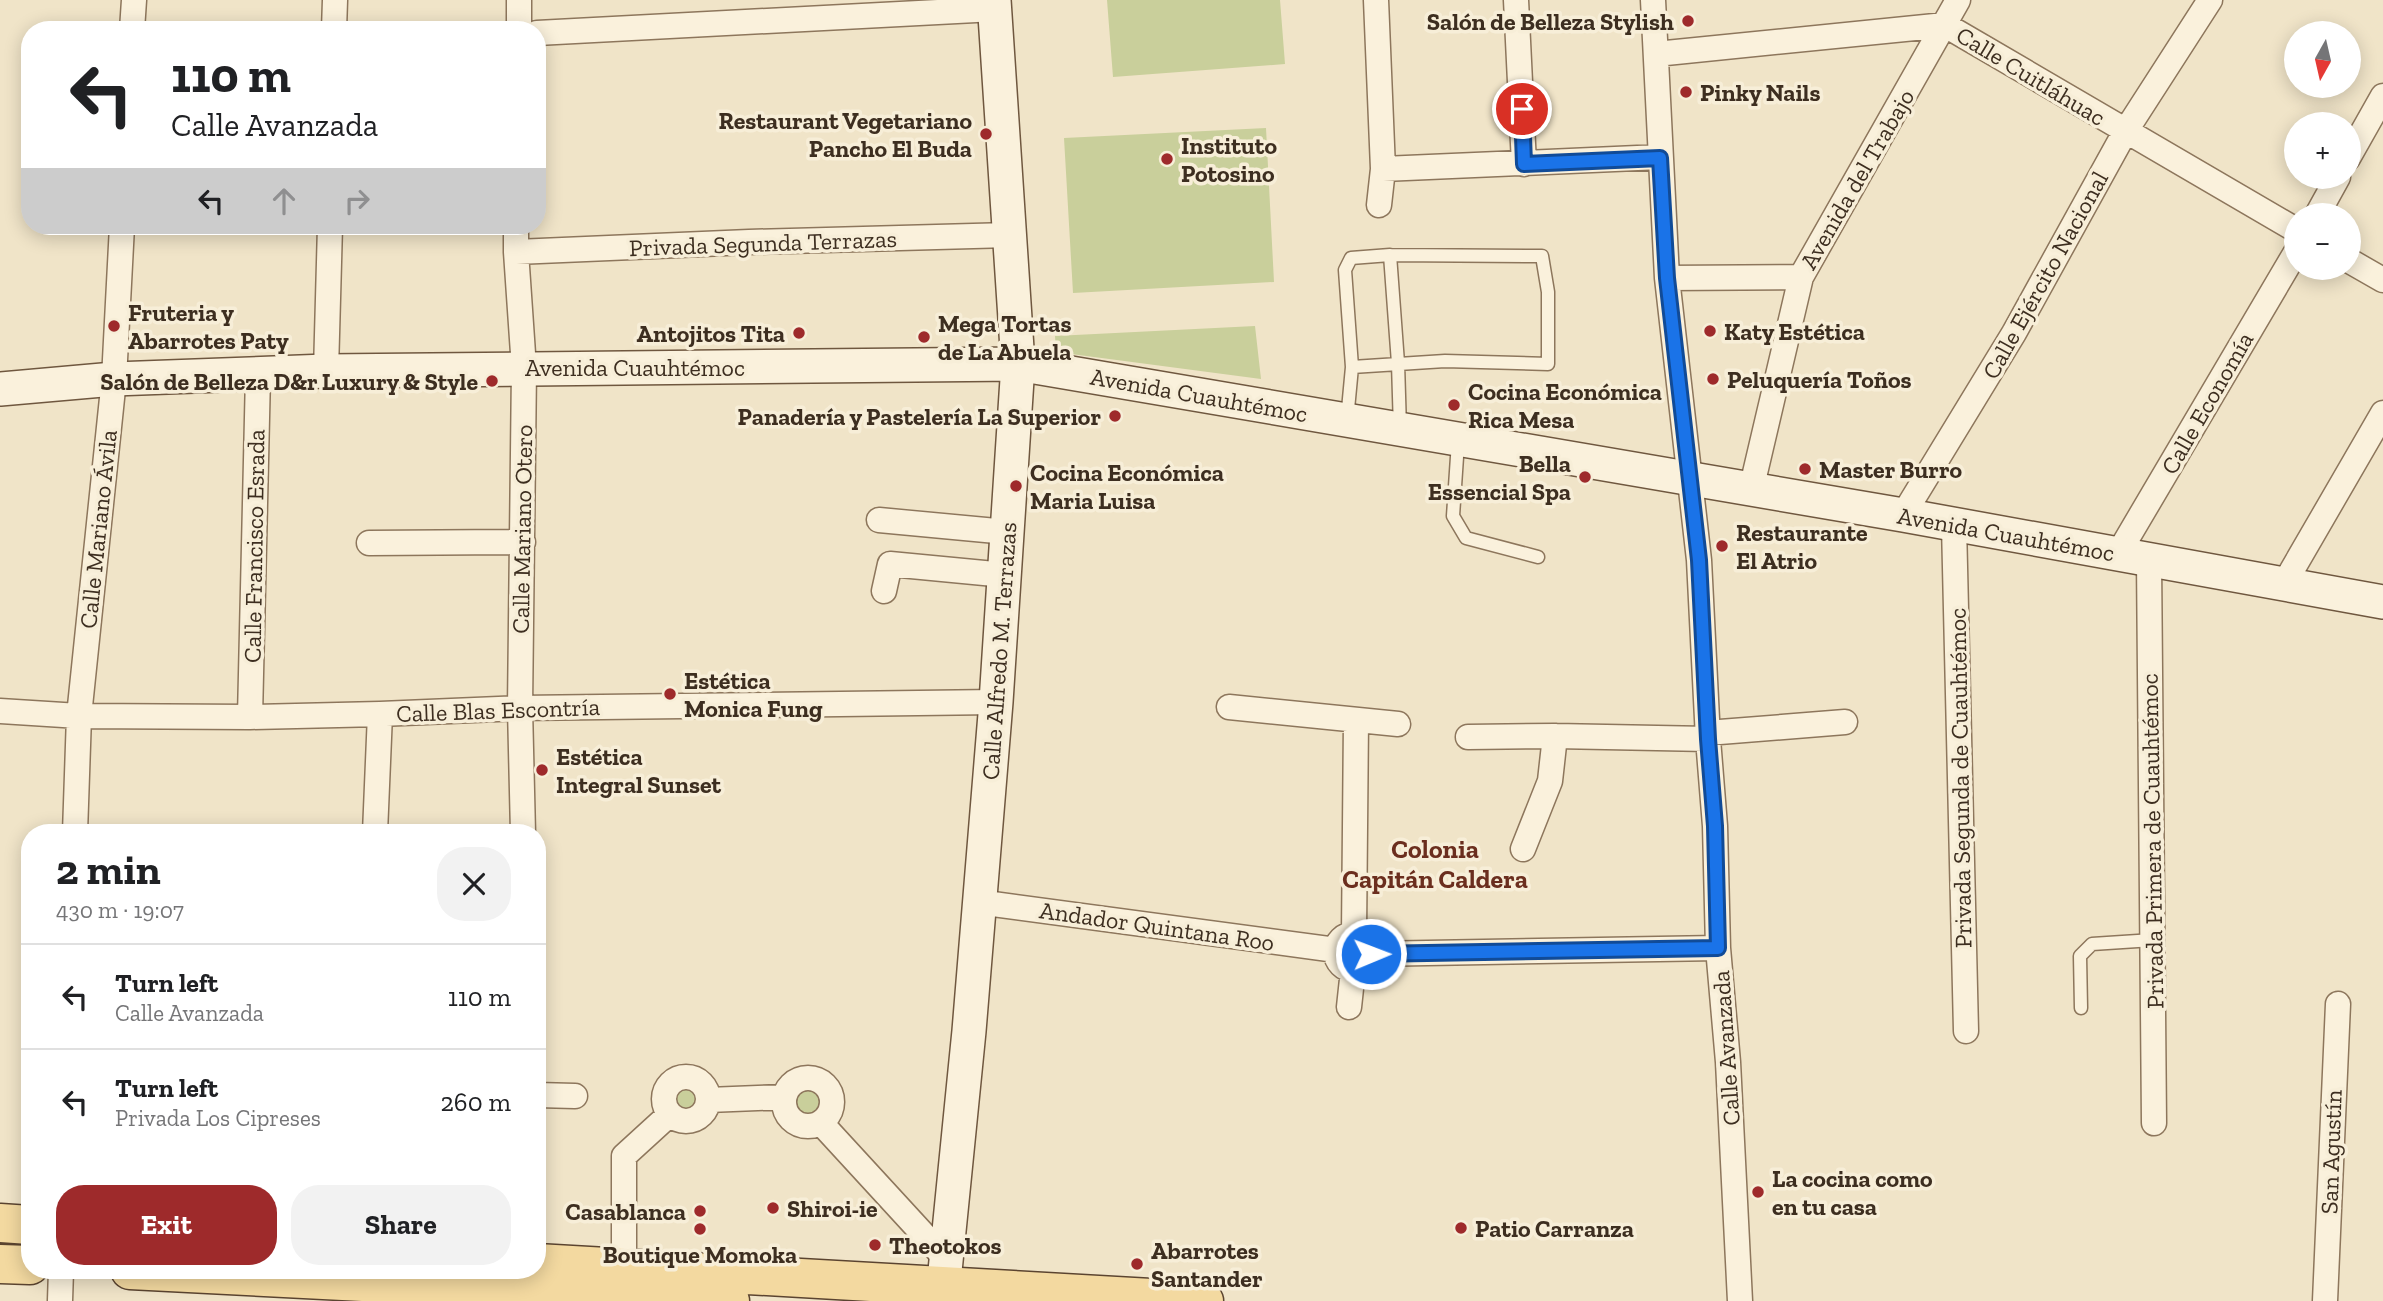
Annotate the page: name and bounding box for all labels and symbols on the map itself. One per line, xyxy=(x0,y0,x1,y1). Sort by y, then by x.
place label: Salón de Belleza Stylish xyxy=(1427,7,1674,36)
marker: Salón de Belleza Stylish xyxy=(1680,13,1696,29)
street label: Calle Cuitláhuac xyxy=(1951,20,2111,132)
north arrow xyxy=(2284,21,2361,98)
place label: Pinky Nails xyxy=(1700,78,1820,107)
pin xyxy=(1492,79,1552,139)
marker: Pinky Nails xyxy=(1678,84,1694,100)
street label: Avenida del Trabajo xyxy=(1794,84,1920,274)
place label: Restaurant Vegetariano Pancho El Buda xyxy=(719,106,972,163)
marker: Restaurant Vegetariano Pancho El Buda xyxy=(978,126,994,142)
place label: Instituto Potosino xyxy=(1181,131,1277,188)
marker: Instituto Potosino xyxy=(1159,151,1175,167)
street label: Calle Ejército Nacional xyxy=(1976,166,2114,384)
street label: Privada Segunda Terrazas xyxy=(629,224,897,262)
place label: Fruteria y Abarrotes Paty xyxy=(128,298,289,355)
place label: Mega Tortas de La Abuela xyxy=(938,309,1071,366)
place label: Katy Estética xyxy=(1724,317,1865,346)
marker: Fruteria y Abarrotes Paty xyxy=(106,318,122,334)
place label: Antojitos Tita xyxy=(637,319,785,348)
marker: Katy Estética xyxy=(1702,323,1718,339)
marker: Antojitos Tita xyxy=(791,325,807,341)
street label: Calle Economía xyxy=(2155,326,2260,479)
marker: Mega Tortas de La Abuela xyxy=(916,329,932,345)
street label: Avenida Cuauhtémoc xyxy=(525,353,745,382)
street label: Avenida Cuauhtémoc xyxy=(1088,362,1310,428)
place label: Peluquería Toños xyxy=(1727,365,1912,394)
place label: Salón de Belleza D&r Luxury & Style xyxy=(100,367,478,396)
marker: Peluquería Toños xyxy=(1705,371,1721,387)
marker: Salón de Belleza D&r Luxury & Style xyxy=(484,373,500,389)
place label: Cocina Económica Rica Mesa xyxy=(1468,377,1662,434)
marker: Cocina Económica Rica Mesa xyxy=(1446,397,1462,413)
place label: Panadería y Pastelería La Superior xyxy=(738,402,1101,431)
marker: Panadería y Pastelería La Superior xyxy=(1107,408,1123,424)
street label: Calle Mariano Otero xyxy=(506,424,538,634)
street label: Calle Mariano Ávila xyxy=(73,428,123,630)
street label: Calle Francisco Esrada xyxy=(237,429,271,663)
place label: Bella Essencial Spa xyxy=(1428,449,1571,506)
place label: Master Burro xyxy=(1819,455,1963,484)
place label: Cocina Económica Maria Luisa xyxy=(1030,458,1224,515)
marker: Master Burro xyxy=(1797,461,1813,477)
marker: Bella Essencial Spa xyxy=(1577,469,1593,485)
marker: Cocina Económica Maria Luisa xyxy=(1008,478,1024,494)
street label: Avenida Cuauhtémoc xyxy=(1895,501,2117,567)
place label: Restaurante El Atrio xyxy=(1736,518,1868,575)
street label: Calle Alfredo M. Terrazas xyxy=(976,521,1022,781)
marker: Restaurante El Atrio xyxy=(1714,538,1730,554)
street label: Privada Segunda de Cuauhtémoc xyxy=(1943,607,1977,949)
place label: Estética Monica Fung xyxy=(684,666,823,723)
street label: Privada Primera de Cuauhtémoc xyxy=(2135,673,2169,1009)
marker: Estética Monica Fung xyxy=(662,686,678,702)
street label: Calle Blas Escontría xyxy=(396,692,601,728)
place label: Estética Integral Sunset xyxy=(556,742,722,799)
marker: Estética Integral Sunset xyxy=(534,762,550,778)
district label: Colonia Capitán Caldera xyxy=(1342,833,1528,895)
street label: Andador Quintana Roo xyxy=(1038,895,1276,957)
position arrow xyxy=(1334,917,1408,991)
street label: Calle Avanzada xyxy=(1706,969,1746,1127)
street label: San Agustín xyxy=(2314,1089,2348,1215)
place label: La cocina como en tu casa xyxy=(1772,1164,1933,1221)
marker: La cocina como en tu casa xyxy=(1750,1184,1766,1200)
place label: Shiroi-ie xyxy=(787,1194,878,1223)
place label: Casablanca xyxy=(565,1197,686,1226)
marker: Shiroi-ie xyxy=(765,1200,781,1216)
marker: Casablanca xyxy=(692,1203,708,1219)
place label: Patio Carranza xyxy=(1475,1214,1634,1243)
marker: Patio Carranza xyxy=(1453,1220,1469,1236)
marker: Boutique Momoka xyxy=(692,1221,708,1237)
place label: Theotokos xyxy=(889,1231,1002,1260)
place label: Abarrotes Santander xyxy=(1151,1236,1263,1293)
marker: Theotokos xyxy=(867,1237,883,1253)
place label: Boutique Momoka xyxy=(603,1240,797,1269)
marker: Abarrotes Santander xyxy=(1129,1256,1145,1272)

